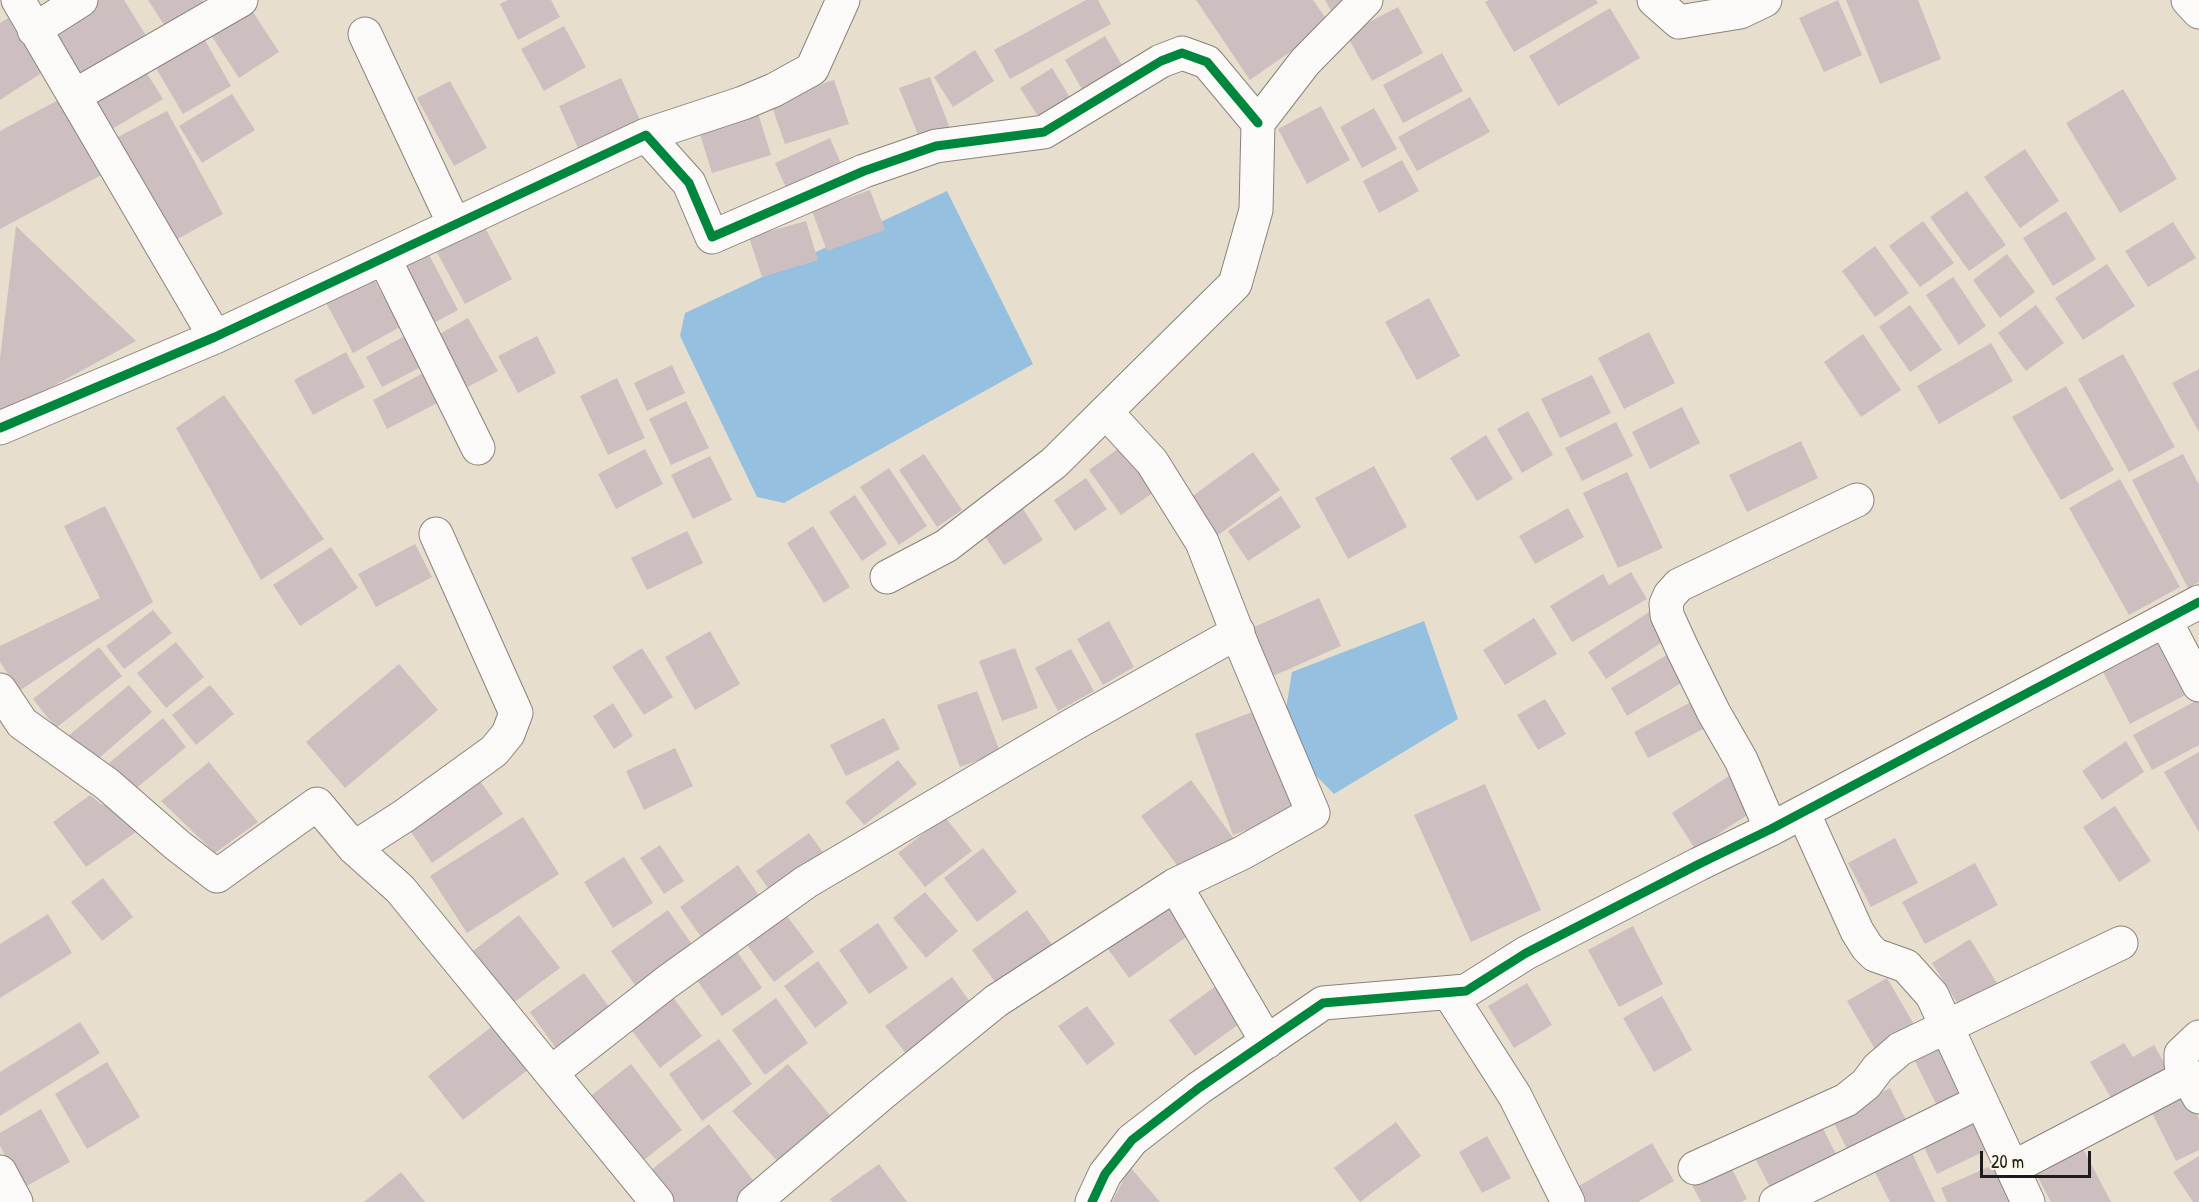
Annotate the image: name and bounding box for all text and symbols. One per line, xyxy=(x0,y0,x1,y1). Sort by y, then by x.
scale bar xyxy=(1983,1139,2094,1177)
text: 20 m xyxy=(1991,1149,2024,1174)

